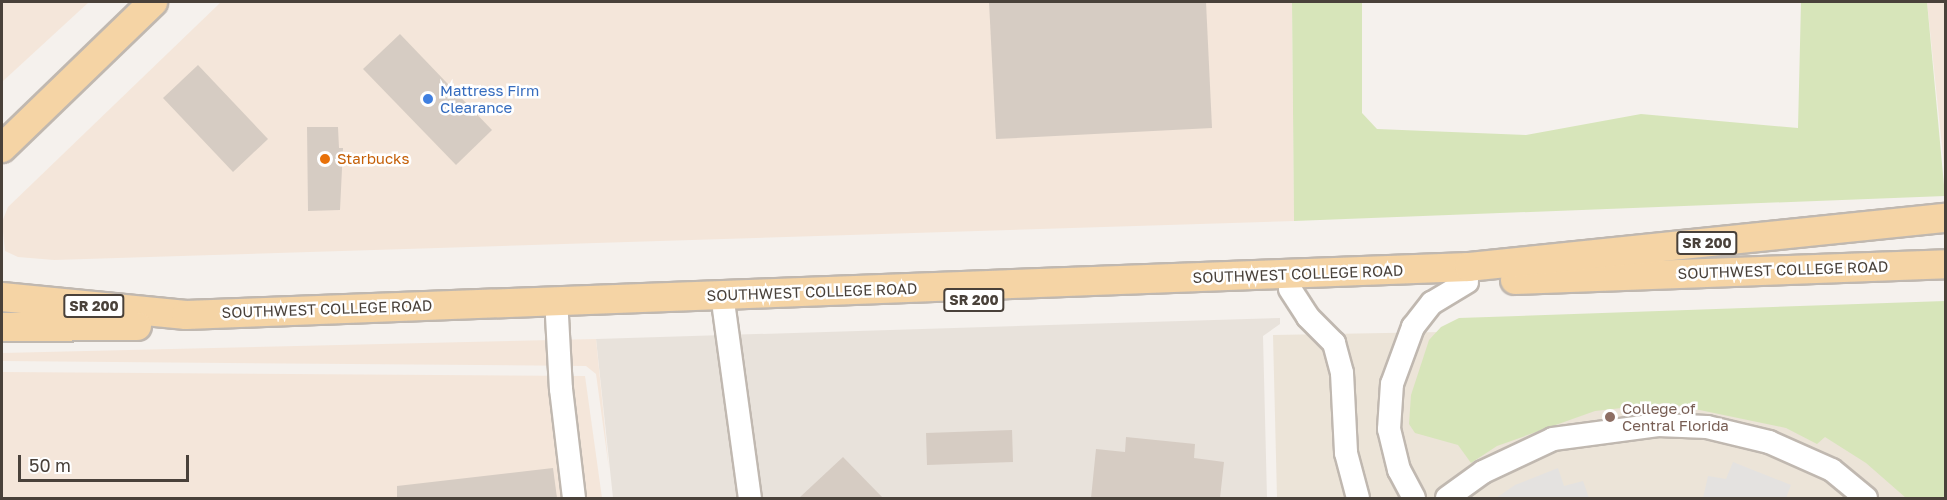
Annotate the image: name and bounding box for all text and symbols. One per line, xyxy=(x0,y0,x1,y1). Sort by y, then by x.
place label: Mattress Firm Clearance xyxy=(440,81,539,116)
marker: Mattress Firm Clearance xyxy=(421,92,435,106)
place label: Starbucks xyxy=(337,150,410,168)
marker: Starbucks xyxy=(318,152,332,166)
road number: SR 200 xyxy=(1676,232,1738,254)
street label: SOUTHWEST COLLEGE ROAD xyxy=(1677,257,1889,283)
street label: SOUTHWEST COLLEGE ROAD xyxy=(1192,261,1404,287)
street label: SOUTHWEST COLLEGE ROAD xyxy=(706,279,918,305)
road number: SR 200 xyxy=(942,289,1006,311)
road number: SR 200 xyxy=(62,295,125,317)
street label: SOUTHWEST COLLEGE ROAD xyxy=(221,296,433,322)
place label: College of Central Florida xyxy=(1622,399,1729,434)
marker: College of Central Florida xyxy=(1603,410,1617,424)
scale bar xyxy=(21,443,192,481)
text: 50 m xyxy=(29,454,71,476)

